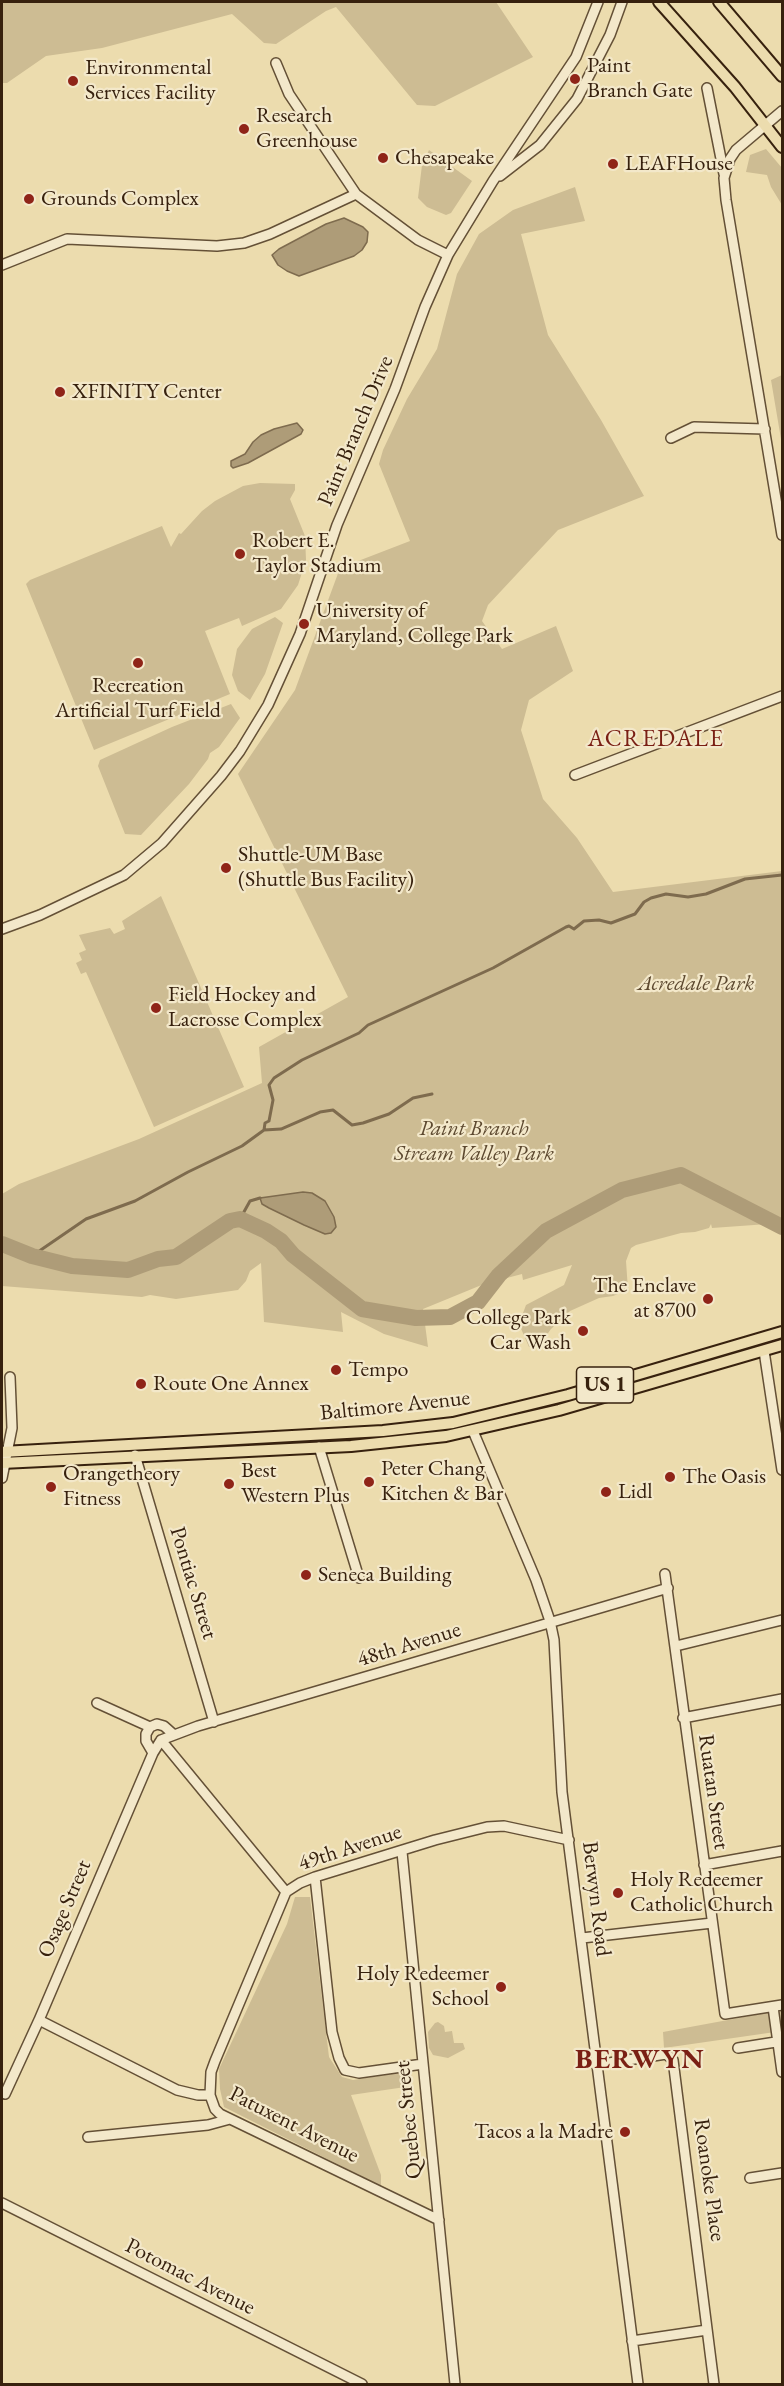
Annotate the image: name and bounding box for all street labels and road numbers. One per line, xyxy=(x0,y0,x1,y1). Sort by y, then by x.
street label: Paint Branch Drive xyxy=(312,352,400,510)
road number: US 1 xyxy=(576,1367,634,1403)
street label: Baltimore Avenue xyxy=(319,1385,471,1427)
street label: Pontiac Street xyxy=(163,1524,223,1642)
street label: 48th Avenue xyxy=(354,1617,464,1673)
street label: Ruatan Street xyxy=(692,1733,734,1851)
street label: 49th Avenue xyxy=(295,1819,405,1877)
street label: Berwyn Road xyxy=(576,1840,616,1958)
street label: Osage Street xyxy=(33,1856,97,1962)
street label: Quebec Street xyxy=(390,2060,428,2180)
street label: Patuxent Avenue xyxy=(225,2081,363,2169)
street label: Roanoke Place xyxy=(687,2117,731,2243)
street label: Potomac Avenue xyxy=(121,2233,259,2321)

